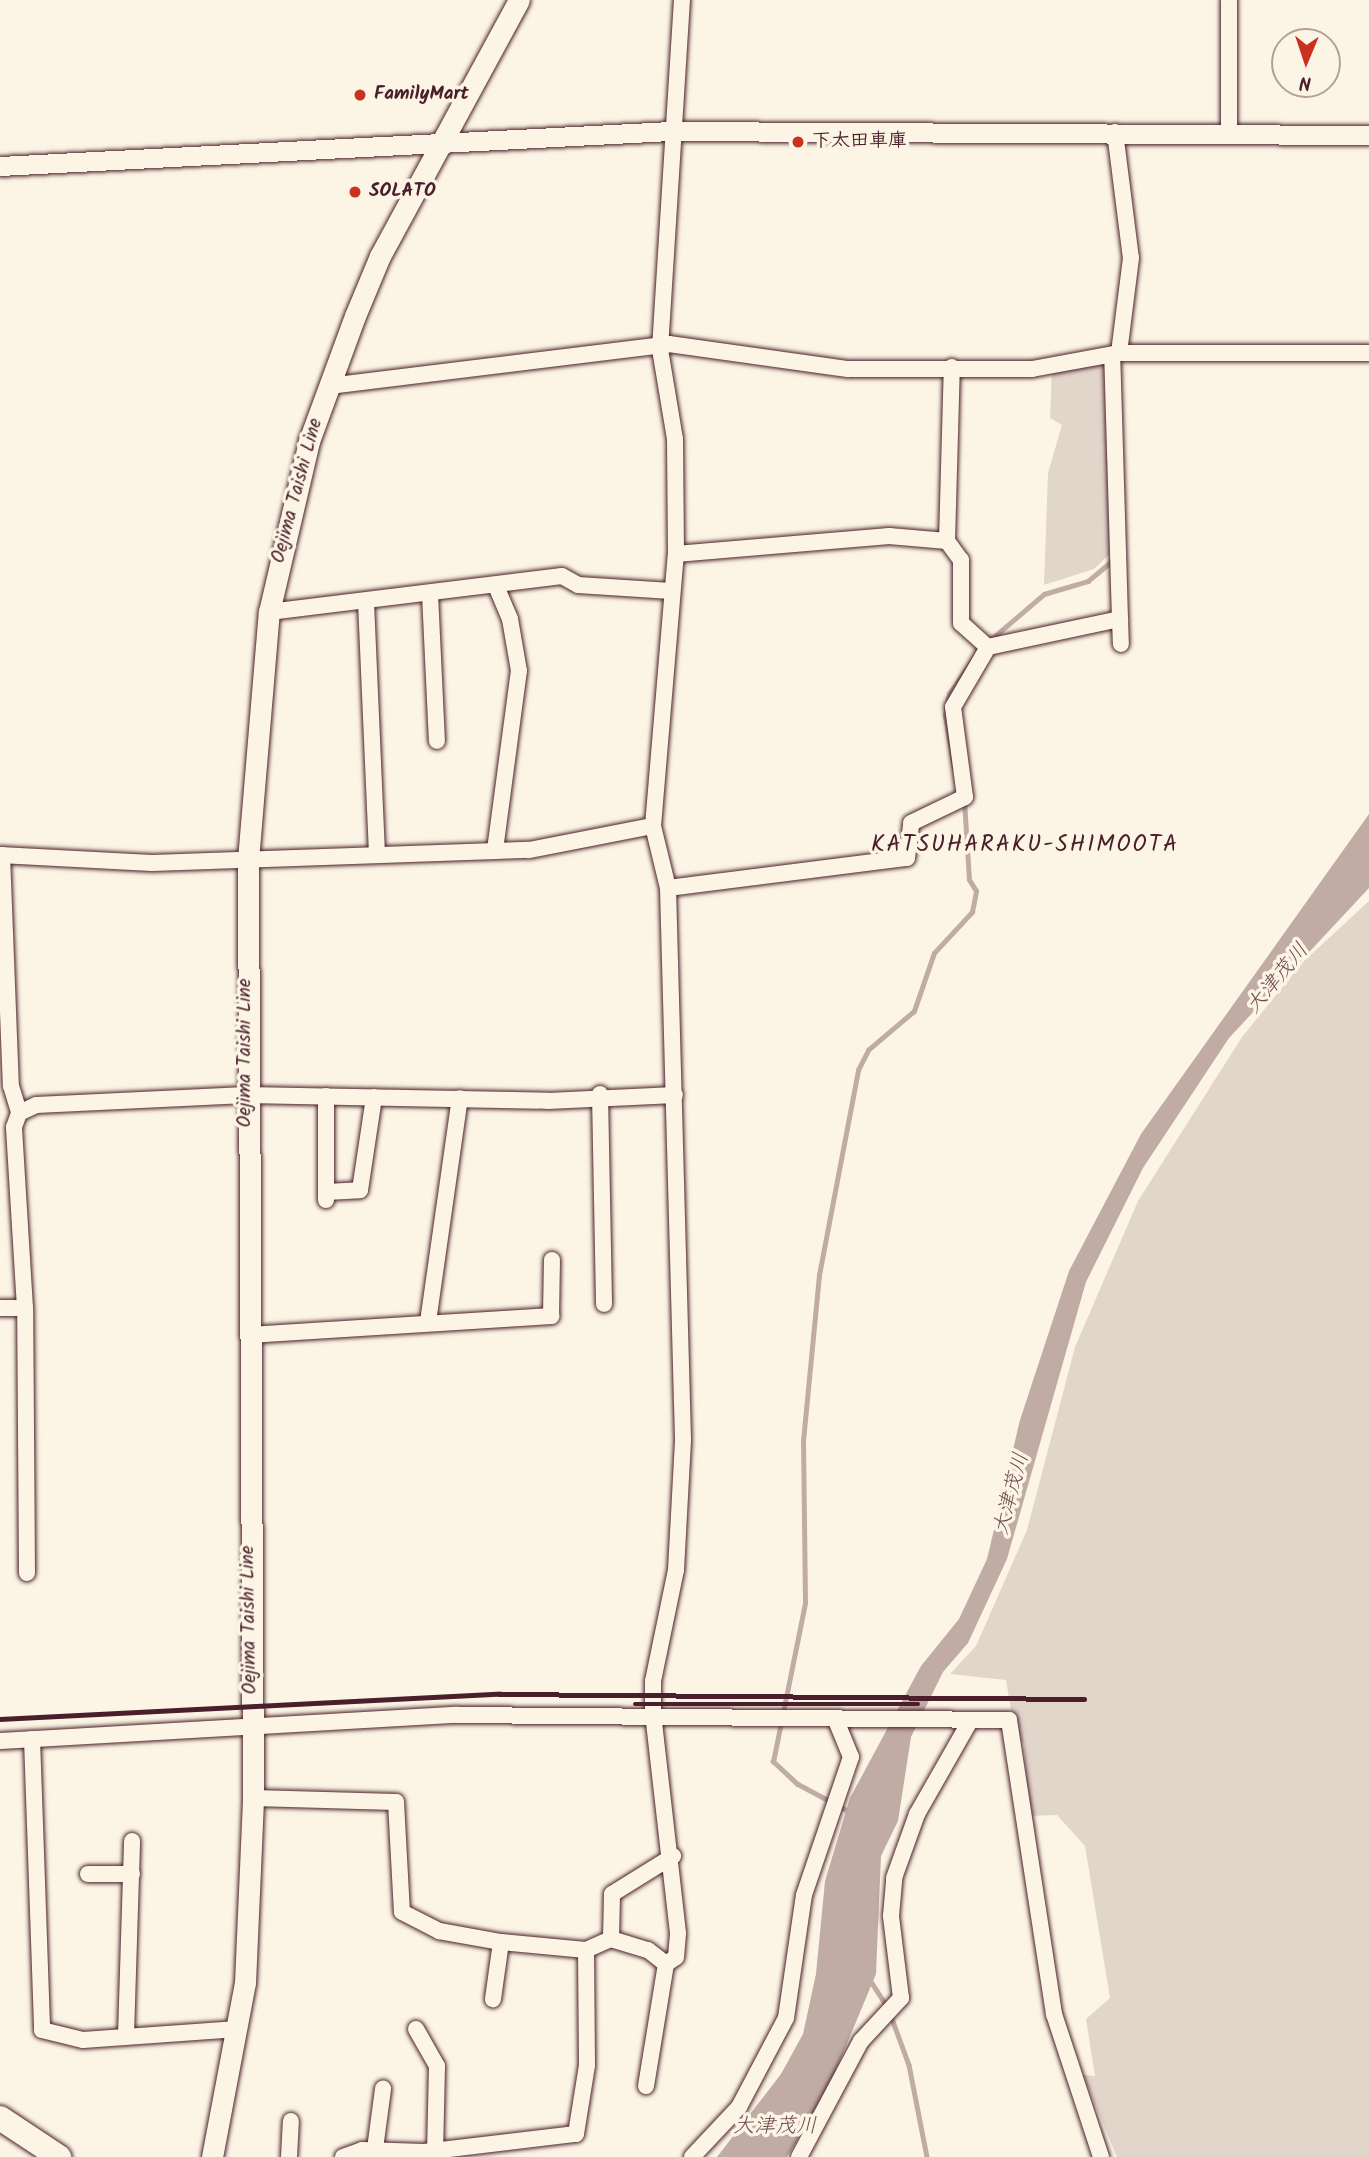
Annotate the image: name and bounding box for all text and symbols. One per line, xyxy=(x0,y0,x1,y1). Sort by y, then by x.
north arrow xyxy=(1271,28,1341,98)
text: N xyxy=(1299,67,1312,97)
place label: FamilyMart xyxy=(374,84,469,106)
marker: FamilyMart xyxy=(352,87,368,103)
place label: 下太田車庫 xyxy=(812,131,907,153)
marker: 下太田車庫 xyxy=(790,134,806,150)
place label: SOLATO xyxy=(369,181,436,203)
marker: SOLATO xyxy=(347,184,363,200)
street label: Oejima Taishi Line xyxy=(268,416,328,566)
district label: KATSUHARAKU-SHIMOOTA xyxy=(874,831,1176,859)
water label: 大津茂川 xyxy=(1241,939,1315,1019)
street label: Oejima Taishi Line xyxy=(235,979,257,1127)
water label: 大津茂川 xyxy=(989,1450,1035,1538)
street label: Oejima Taishi Line xyxy=(237,1545,263,1695)
water label: 大津茂川 xyxy=(733,2114,817,2140)

